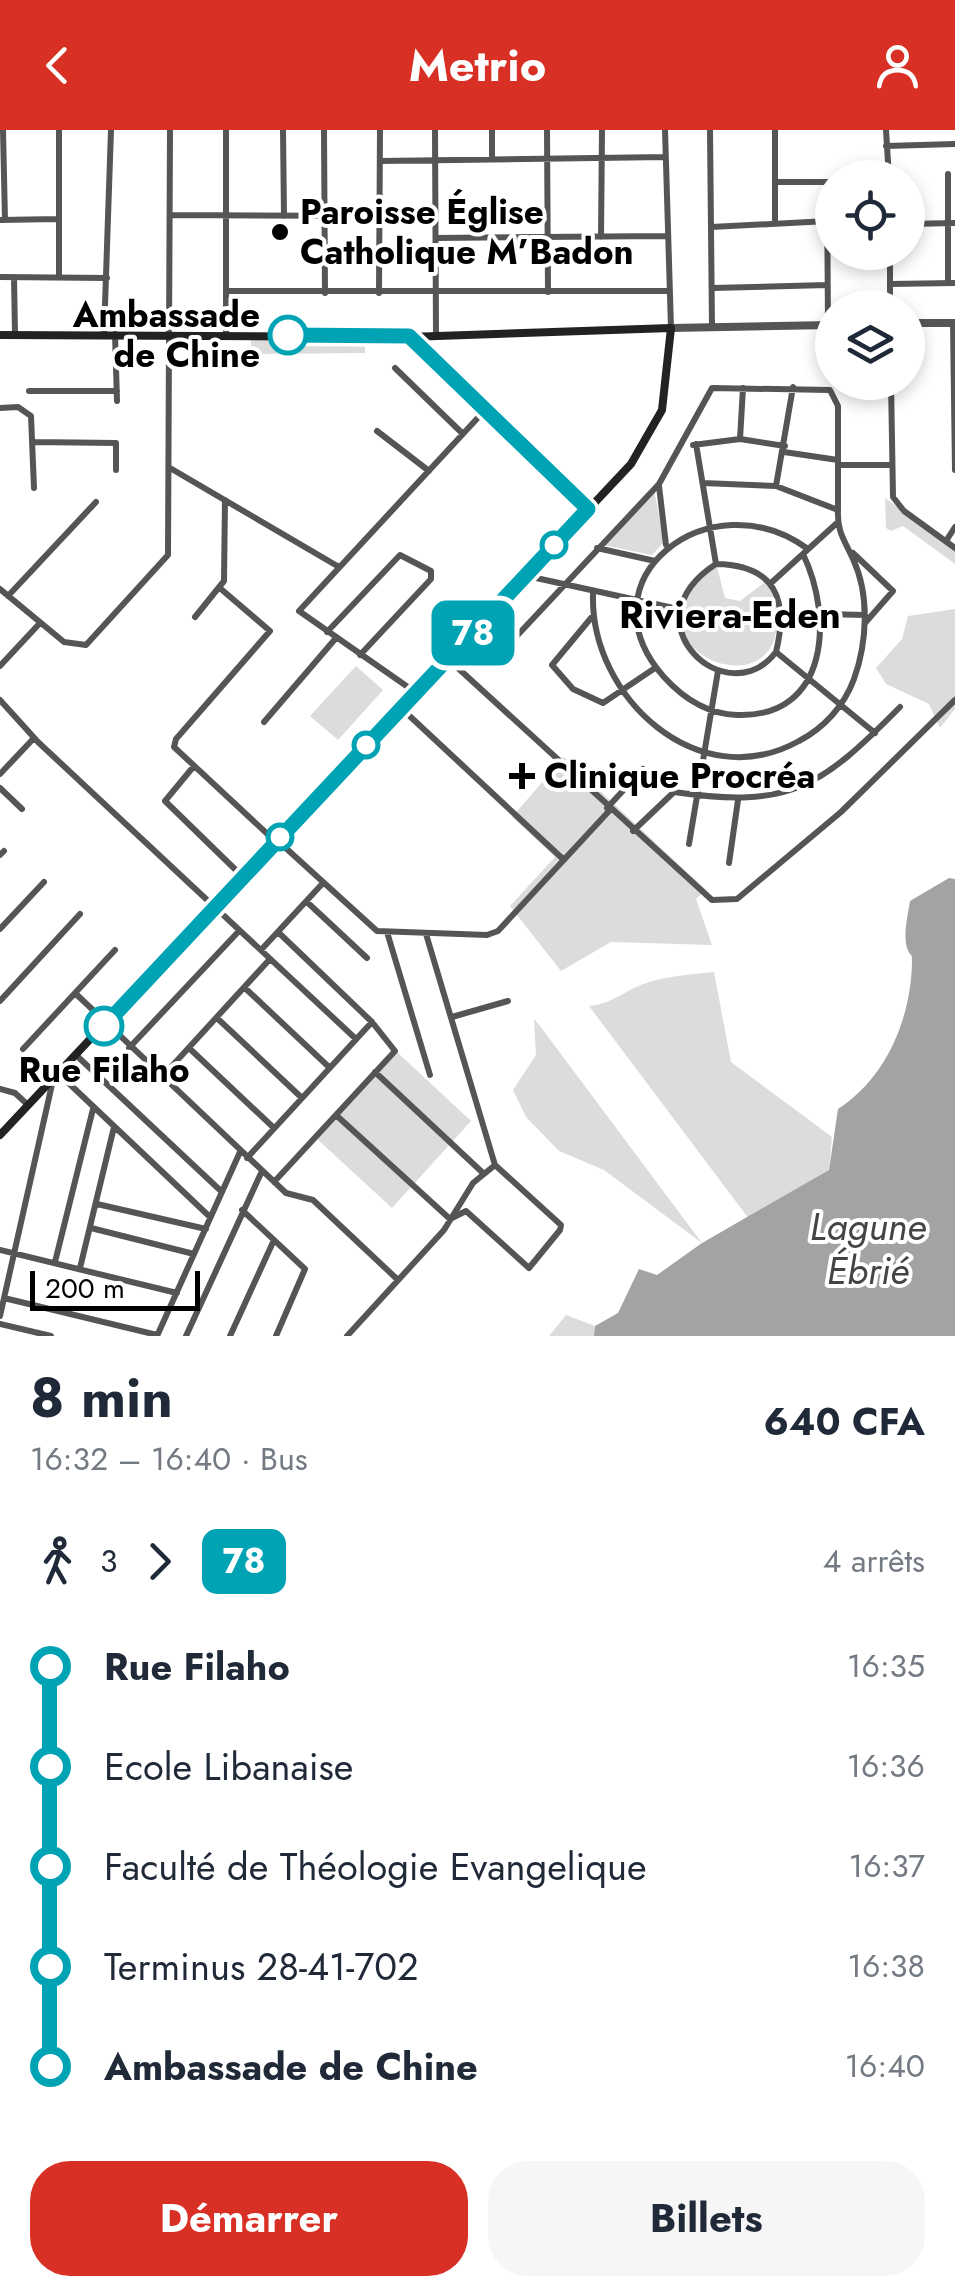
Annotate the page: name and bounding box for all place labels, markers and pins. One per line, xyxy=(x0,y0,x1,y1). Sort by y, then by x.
place label: Paroisse Église Catholique M’Badon xyxy=(300,187,634,277)
marker: Paroisse Église Catholique M’Badon xyxy=(269,221,291,243)
place label: Ambassade de Chine xyxy=(72,290,260,380)
marker: Ambassade de Chine xyxy=(269,316,307,354)
unlabelled marker xyxy=(541,532,567,558)
unlabelled marker xyxy=(353,732,379,758)
place label: Clinique Procréa xyxy=(544,751,815,801)
marker: Clinique Procréa xyxy=(509,763,535,789)
unlabelled marker xyxy=(267,824,293,850)
marker: Rue Filaho xyxy=(85,1007,123,1045)
place label: Rue Filaho xyxy=(18,1045,190,1095)

